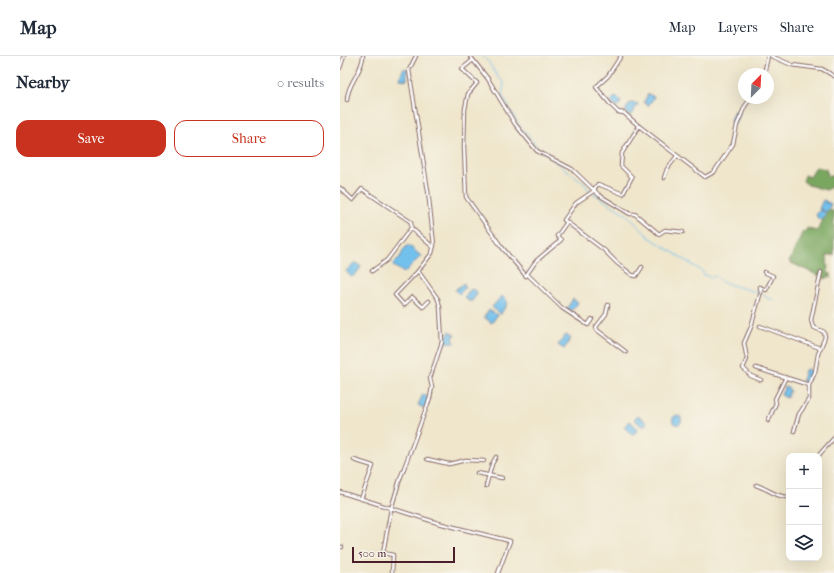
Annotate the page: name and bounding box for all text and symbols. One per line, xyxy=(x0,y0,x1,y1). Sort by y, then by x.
text: Map xyxy=(20,17,56,39)
text: Map xyxy=(669,19,696,36)
text: Layers xyxy=(718,19,758,36)
text: Share xyxy=(780,19,814,36)
north arrow xyxy=(738,68,774,104)
text: Nearby xyxy=(16,72,70,92)
text: 0 results xyxy=(277,75,324,90)
button: Save xyxy=(16,120,166,157)
button: Share xyxy=(174,120,324,157)
map controls xyxy=(786,453,822,561)
button: + xyxy=(786,453,822,489)
button: − xyxy=(786,489,822,525)
button: layers xyxy=(786,525,822,561)
scale bar xyxy=(352,545,455,564)
text: 500 m xyxy=(358,547,386,560)

